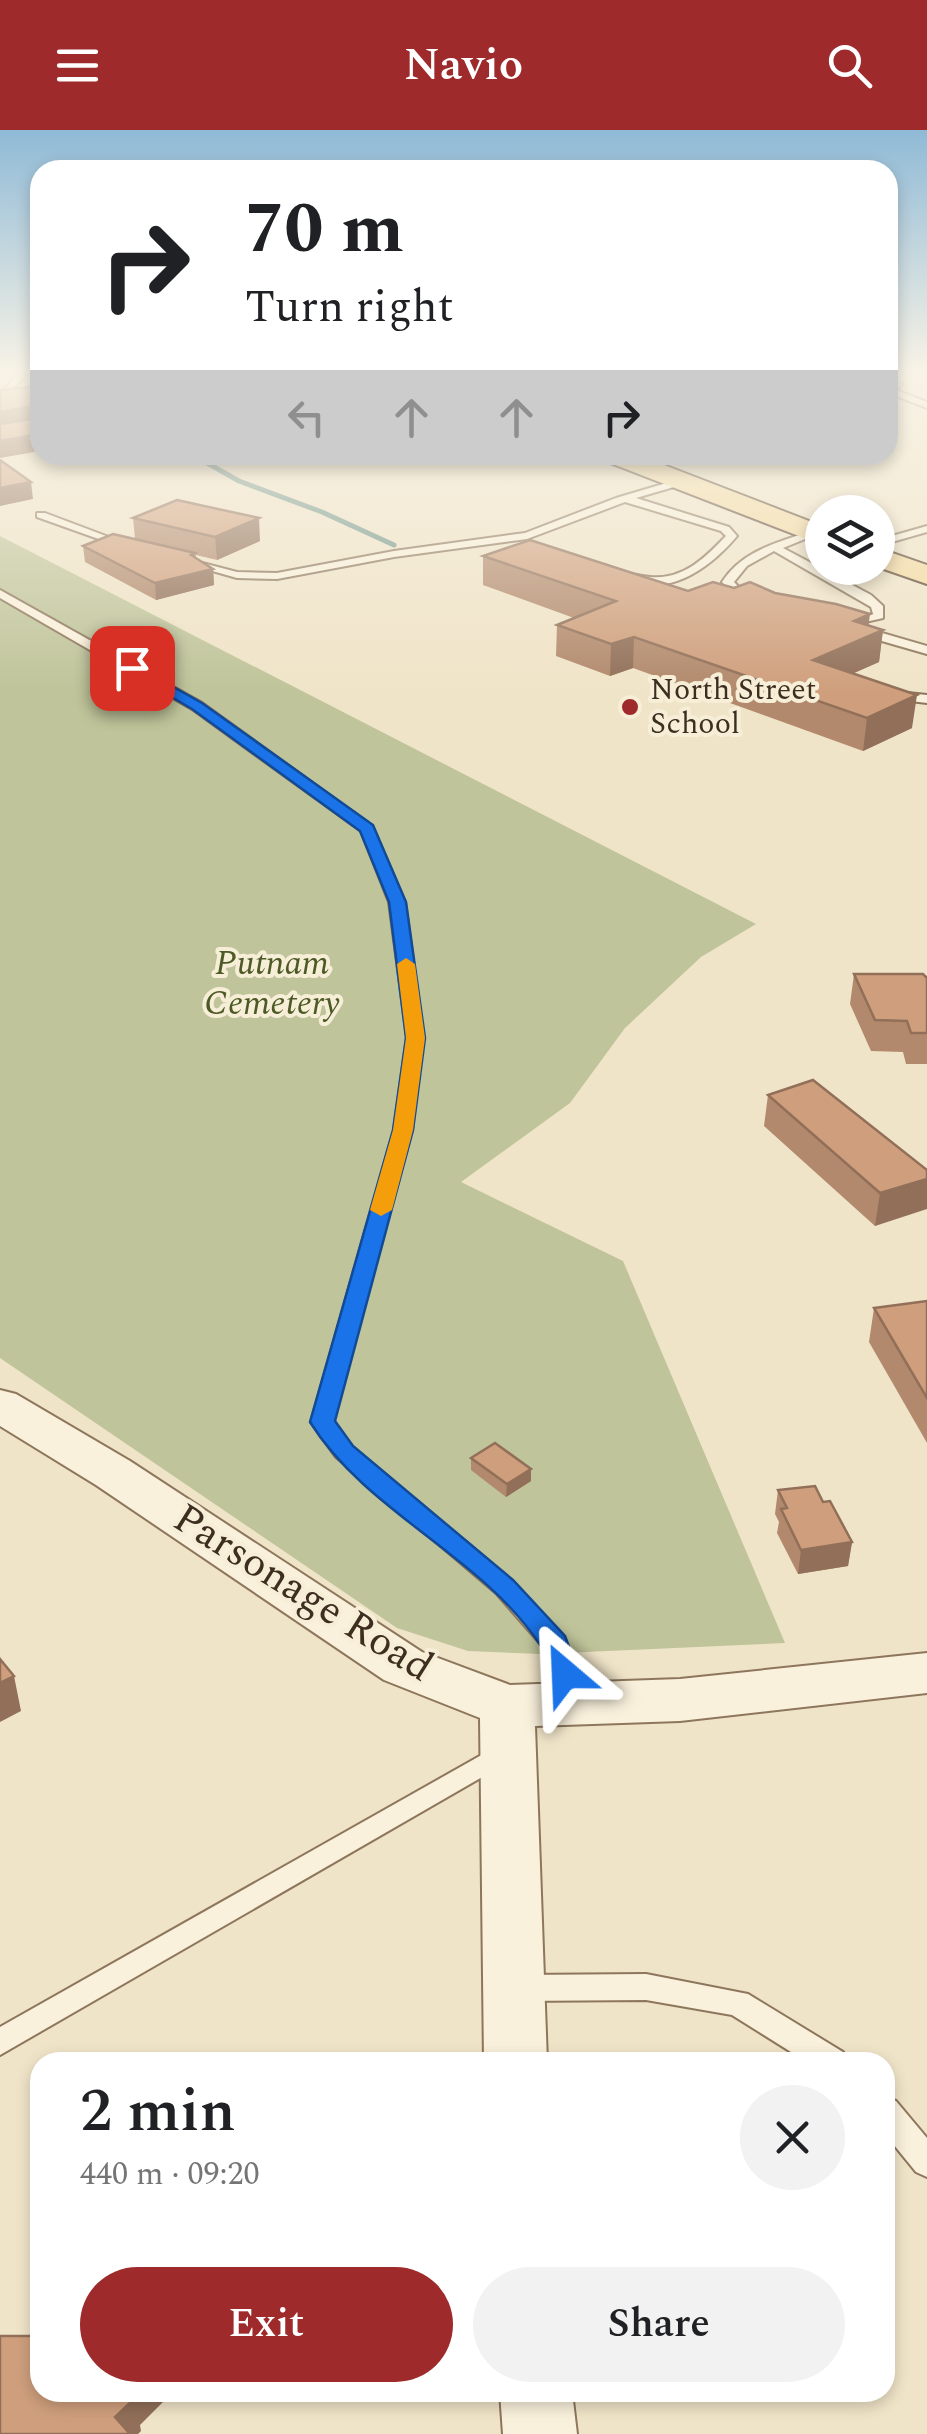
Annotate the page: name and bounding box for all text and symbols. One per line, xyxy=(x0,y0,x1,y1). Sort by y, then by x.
text: Navio xyxy=(404,31,523,100)
icon: menu xyxy=(50,38,105,93)
icon: search xyxy=(822,38,877,93)
text: 70 m xyxy=(245,177,404,283)
icon: right xyxy=(80,200,210,330)
text: Turn right xyxy=(245,273,454,342)
icon: left xyxy=(279,390,334,445)
icon: ahead xyxy=(384,390,439,445)
icon: ahead xyxy=(489,390,544,445)
icon: right xyxy=(594,390,649,445)
map controls xyxy=(805,495,895,585)
button: layers xyxy=(805,495,895,585)
pin xyxy=(90,626,175,711)
icon: arrive xyxy=(105,641,160,696)
place label: North Street School xyxy=(650,667,816,747)
marker: North Street School xyxy=(619,696,641,718)
park label: Putnam Cemetery xyxy=(204,937,340,1030)
street label: Parsonage Road xyxy=(161,1488,445,1698)
position arrow xyxy=(513,1622,617,1726)
text: 2 min xyxy=(80,2066,236,2158)
button: close xyxy=(740,2085,845,2190)
text: 440 m · 09:20 xyxy=(80,2150,260,2199)
button: Exit xyxy=(80,2267,453,2382)
button: Share xyxy=(473,2267,845,2382)

